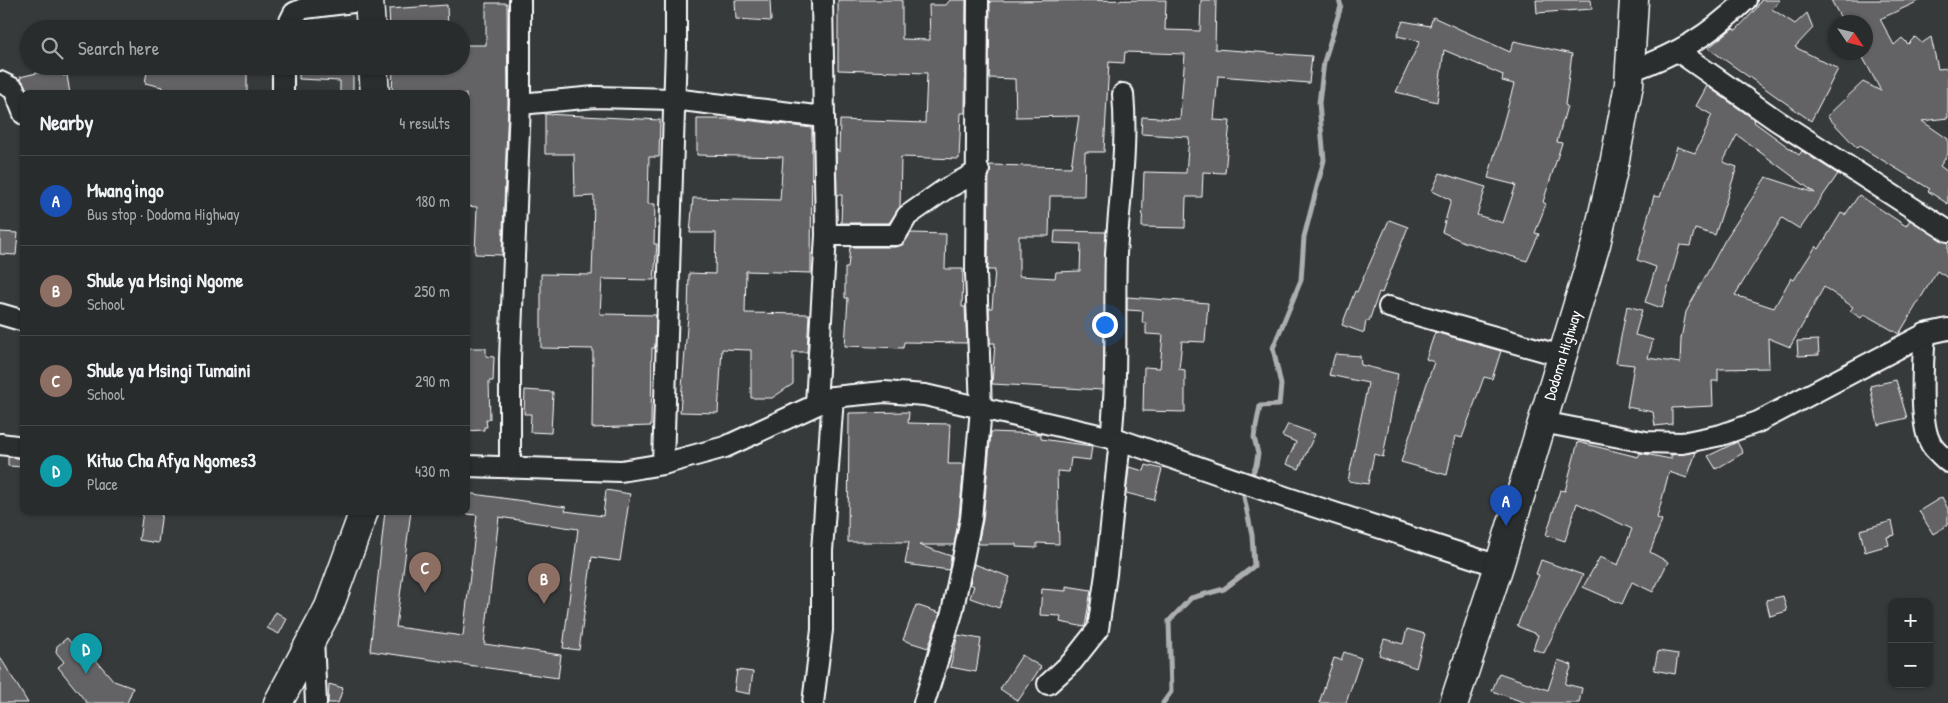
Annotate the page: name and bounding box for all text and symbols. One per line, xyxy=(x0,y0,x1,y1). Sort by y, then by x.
north arrow xyxy=(1828,15,1873,60)
search box xyxy=(20,20,470,75)
icon: search xyxy=(38,34,66,62)
text: Search here xyxy=(78,35,159,61)
text: Nearby xyxy=(40,108,93,137)
text: 4 results xyxy=(399,112,450,134)
text: Mwang'ingo xyxy=(87,177,164,203)
text: A xyxy=(52,190,60,212)
text: 180 m xyxy=(416,190,450,212)
text: Bus stop · Dodoma Highway xyxy=(87,203,240,225)
text: Shule ya Msingi Ngome xyxy=(87,267,243,293)
text: B xyxy=(52,280,60,302)
text: 250 m xyxy=(414,280,450,302)
text: School xyxy=(87,293,124,315)
street label: Dodoma Highway xyxy=(1538,307,1586,403)
your location xyxy=(1092,312,1118,338)
text: Shule ya Msingi Tumaini xyxy=(87,357,251,383)
text: C xyxy=(52,370,60,392)
text: 290 m xyxy=(415,370,450,392)
text: School xyxy=(87,383,124,405)
text: Kituo Cha Afya Ngomes3 xyxy=(87,447,256,473)
text: D xyxy=(52,460,60,482)
text: 430 m xyxy=(415,460,450,482)
text: Place xyxy=(87,473,118,495)
pin: A xyxy=(1490,485,1522,526)
pin: C xyxy=(409,552,441,593)
pin: B xyxy=(528,563,560,604)
map controls xyxy=(1888,598,1933,688)
button: + xyxy=(1888,598,1933,643)
pin: D xyxy=(70,633,102,674)
button: − xyxy=(1888,643,1933,688)

